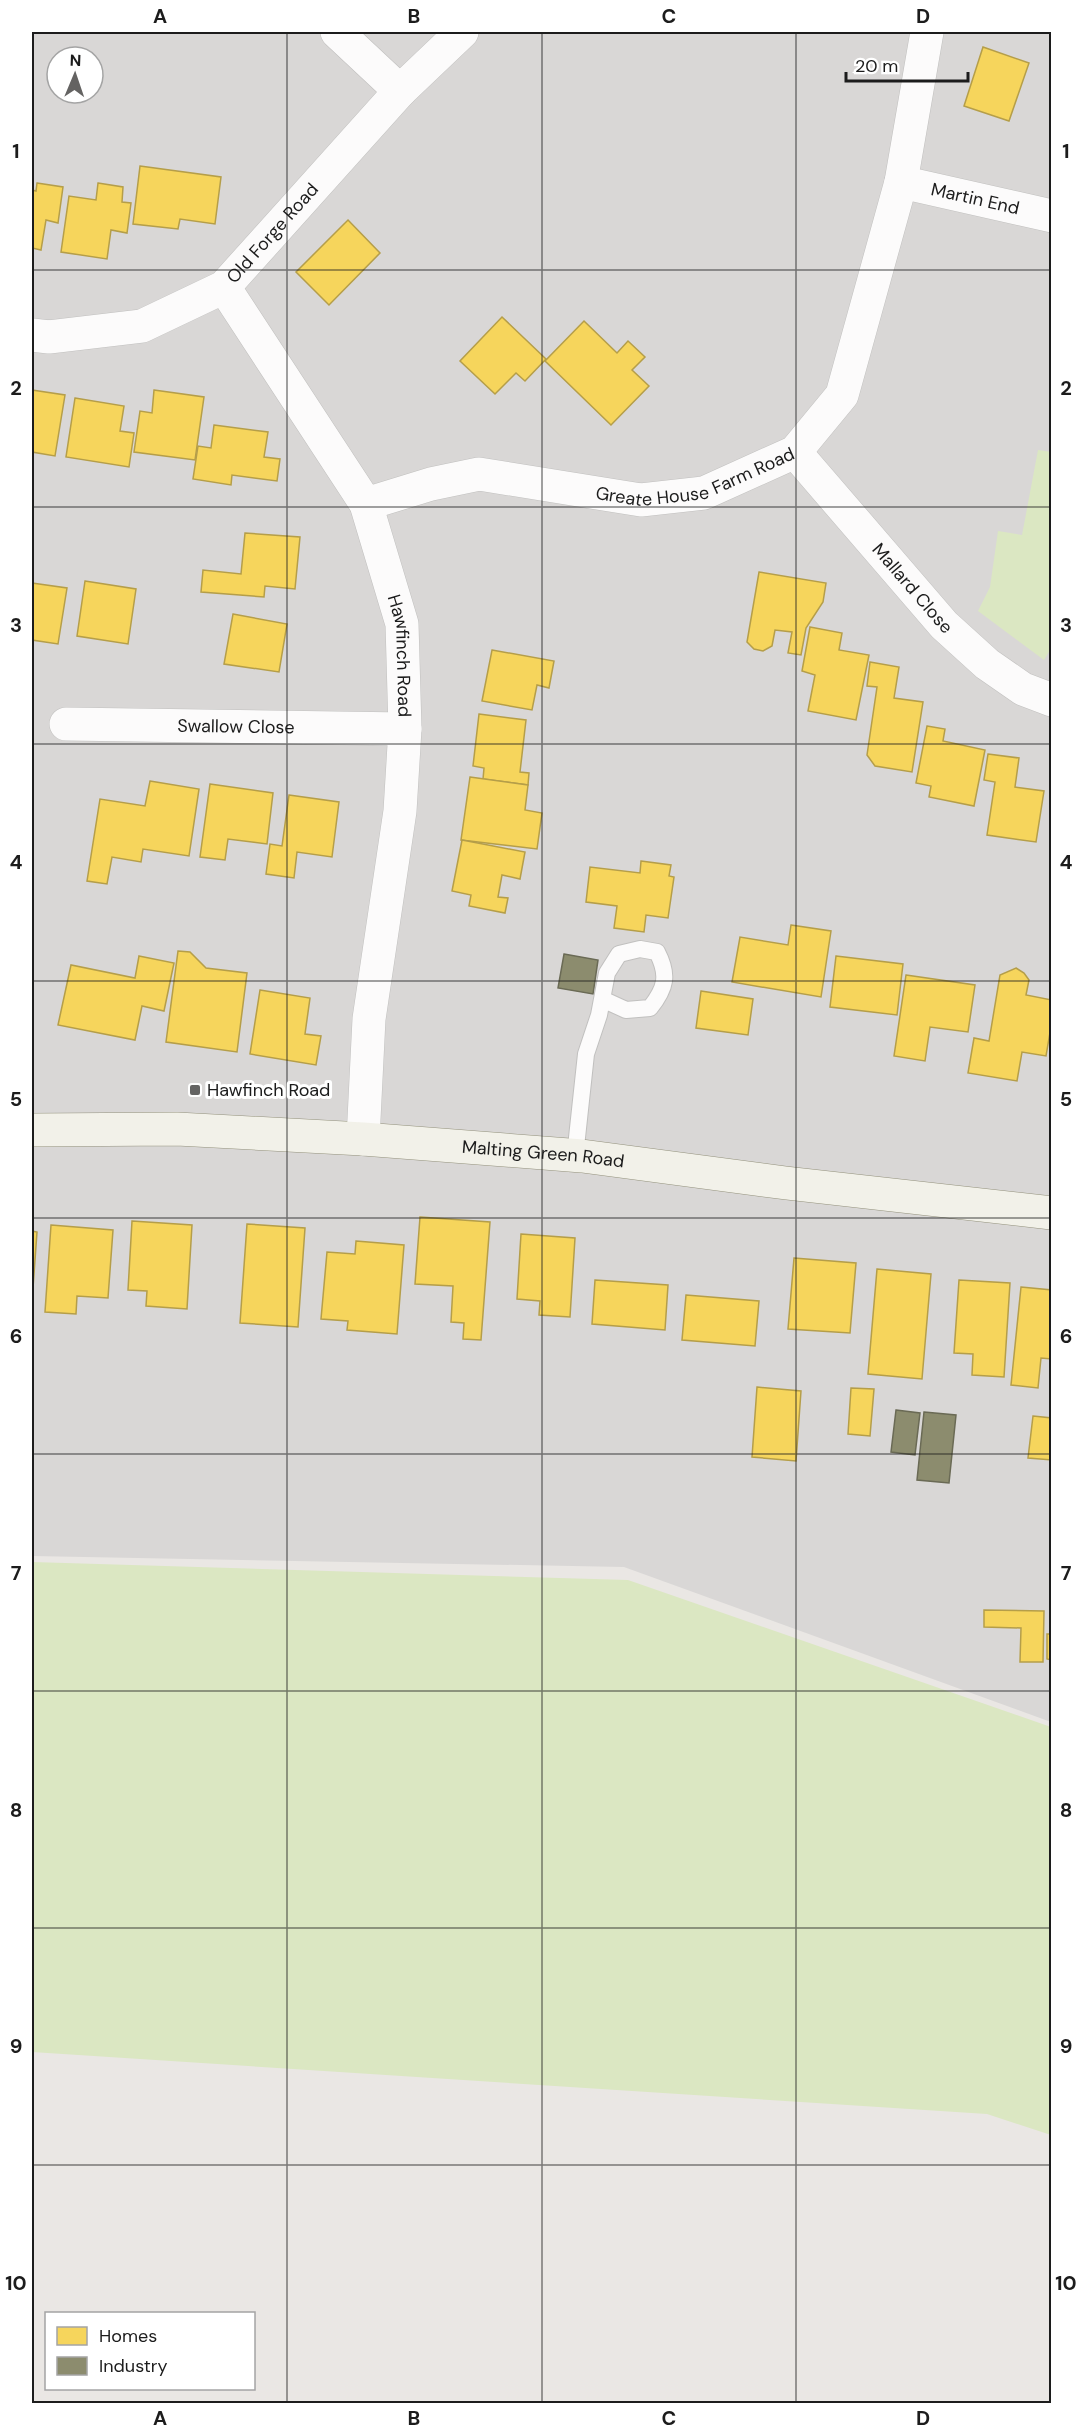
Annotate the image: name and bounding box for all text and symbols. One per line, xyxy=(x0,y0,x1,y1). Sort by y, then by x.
text: A xyxy=(153,3,167,29)
text: B xyxy=(408,3,420,29)
text: C xyxy=(662,3,676,29)
text: D xyxy=(916,3,930,29)
north arrow xyxy=(45,45,105,105)
scale bar xyxy=(846,45,968,83)
text: N xyxy=(69,50,82,71)
text: 20 m xyxy=(855,54,898,78)
text: 1 xyxy=(12,138,20,164)
text: 1 xyxy=(1062,138,1070,164)
street label: Martin End xyxy=(929,177,1022,220)
street label: Old Forge Road xyxy=(221,178,324,288)
text: 2 xyxy=(10,375,22,401)
text: 2 xyxy=(1060,375,1072,401)
street label: Greate House Farm Road xyxy=(594,442,798,512)
street label: Mallard Close xyxy=(867,538,958,639)
street label: Hawfinch Road xyxy=(382,591,417,717)
text: 3 xyxy=(10,612,22,638)
text: 3 xyxy=(1060,612,1072,638)
street label: Swallow Close xyxy=(177,714,295,739)
text: 4 xyxy=(10,849,23,875)
text: 4 xyxy=(1060,849,1073,875)
place label: Hawfinch Road xyxy=(207,1078,330,1102)
marker: Hawfinch Road xyxy=(188,1083,202,1097)
text: 5 xyxy=(10,1086,22,1112)
text: 5 xyxy=(1060,1086,1072,1112)
street label: Malting Green Road xyxy=(461,1135,626,1173)
text: 6 xyxy=(10,1323,22,1349)
text: 6 xyxy=(1060,1323,1072,1349)
text: 7 xyxy=(11,1560,22,1586)
text: 7 xyxy=(1061,1560,1072,1586)
text: 8 xyxy=(10,1797,22,1823)
text: 8 xyxy=(1060,1797,1072,1823)
text: 9 xyxy=(10,2033,22,2059)
text: 9 xyxy=(1060,2033,1072,2059)
text: 10 xyxy=(5,2270,27,2296)
text: 10 xyxy=(1055,2270,1077,2296)
legend xyxy=(45,2312,255,2390)
text: Homes xyxy=(99,2324,157,2348)
text: Industry xyxy=(99,2354,168,2378)
text: A xyxy=(153,2405,167,2431)
text: B xyxy=(408,2405,420,2431)
text: C xyxy=(662,2405,676,2431)
text: D xyxy=(916,2405,930,2431)

